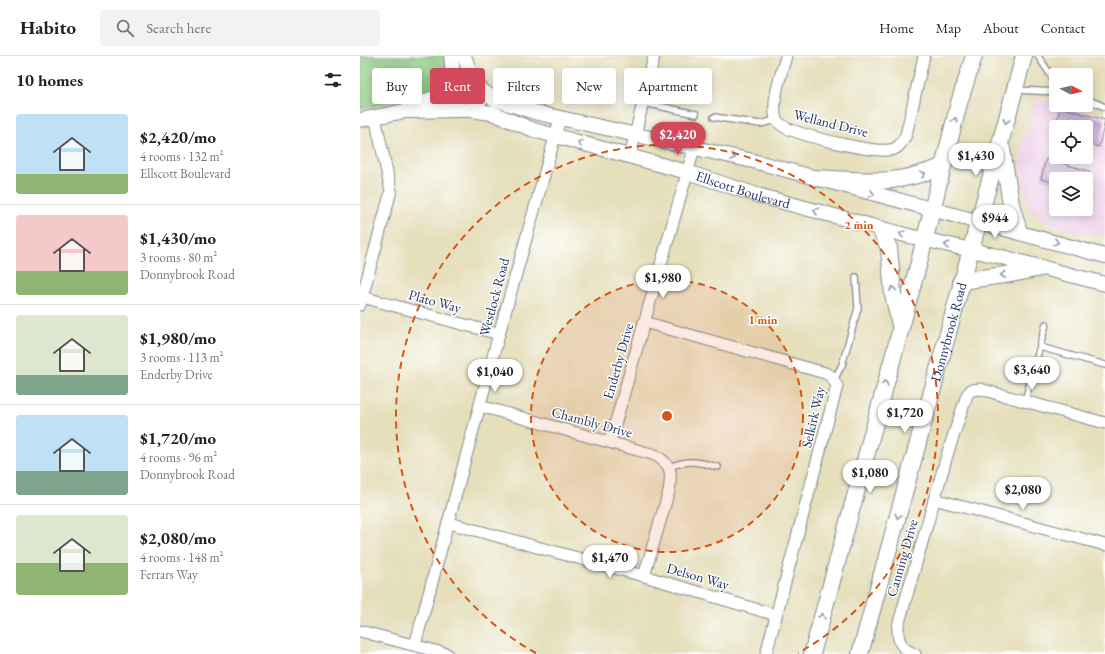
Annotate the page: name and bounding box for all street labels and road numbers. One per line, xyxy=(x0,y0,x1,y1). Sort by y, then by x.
street label: Welland Drive xyxy=(792,105,871,141)
street label: Ellscott Boulevard xyxy=(694,167,793,213)
street label: Westlock Road xyxy=(475,255,513,338)
street label: Donnybrook Road xyxy=(926,279,971,384)
street label: Plato Way xyxy=(407,285,464,317)
street label: Enderby Drive xyxy=(599,320,638,401)
street label: Selkirk Way xyxy=(797,384,829,449)
street label: Chambly Drive xyxy=(550,403,635,442)
street label: Canning Drive xyxy=(882,517,922,599)
street label: Delson Way xyxy=(665,559,732,594)

